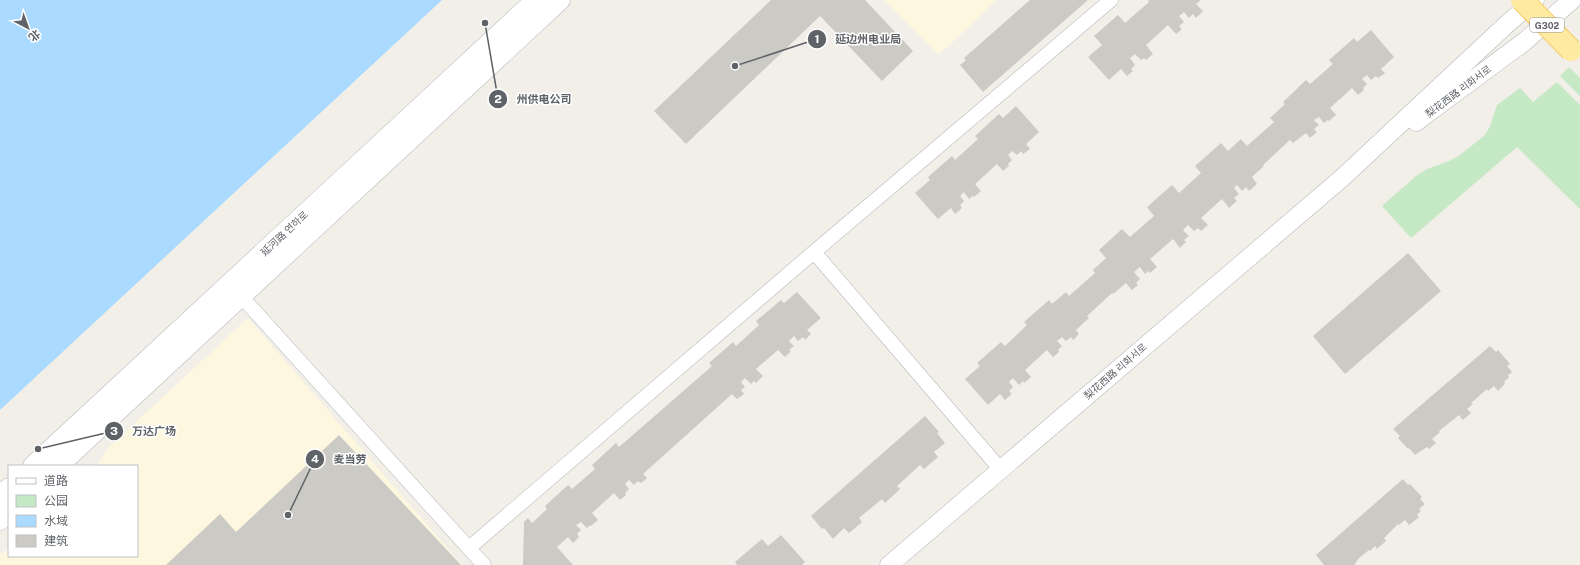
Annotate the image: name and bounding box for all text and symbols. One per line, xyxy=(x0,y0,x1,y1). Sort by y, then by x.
north arrow xyxy=(8,8,48,48)
road number: G302 xyxy=(1530,18,1564,32)
text: 北 xyxy=(26,27,43,44)
callout: 延边州电业局 xyxy=(807,27,909,50)
text: 1 xyxy=(814,32,820,46)
text: 延边州电业局 xyxy=(835,33,901,45)
street label: 梨花西路 리화서로 xyxy=(1423,62,1493,120)
callout: 州供电公司 xyxy=(488,88,579,111)
text: 2 xyxy=(494,92,502,106)
text: 州供电公司 xyxy=(517,93,572,105)
street label: 延河路 연하로 xyxy=(258,208,310,258)
street label: 梨花西路 리화서로 xyxy=(1081,340,1149,402)
callout: 万达广场 xyxy=(104,420,184,443)
text: 3 xyxy=(110,424,118,438)
text: 万达广场 xyxy=(132,425,176,437)
callout: 麦当劳 xyxy=(305,447,374,470)
text: 4 xyxy=(311,452,319,466)
text: 麦当劳 xyxy=(334,453,367,465)
legend xyxy=(8,465,138,557)
text: 道路 xyxy=(44,474,68,488)
text: 公园 xyxy=(44,494,68,508)
text: 水域 xyxy=(44,514,68,528)
text: 建筑 xyxy=(44,534,68,548)

